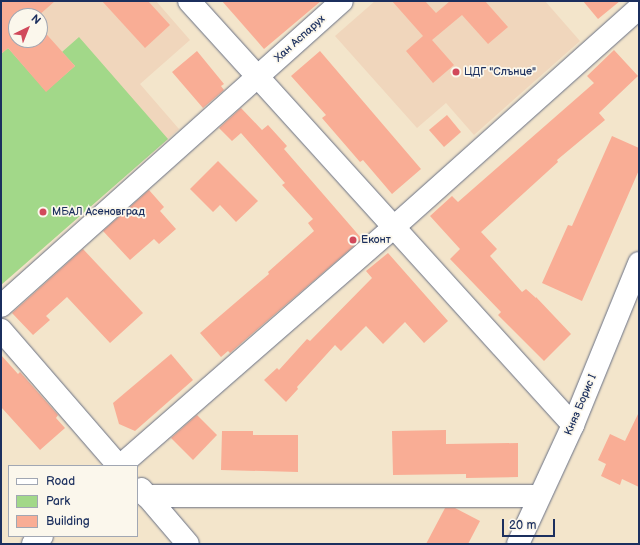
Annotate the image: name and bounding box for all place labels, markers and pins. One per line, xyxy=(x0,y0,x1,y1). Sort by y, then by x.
place label: ЦДГ "Слънце" xyxy=(464,65,536,79)
marker: ЦДГ "Слънце" xyxy=(451,67,461,77)
place label: МБАЛ Асеновград xyxy=(52,205,145,219)
marker: МБАЛ Асеновград xyxy=(37,206,49,218)
place label: Еконт xyxy=(361,233,391,247)
marker: Еконт xyxy=(348,235,358,245)

